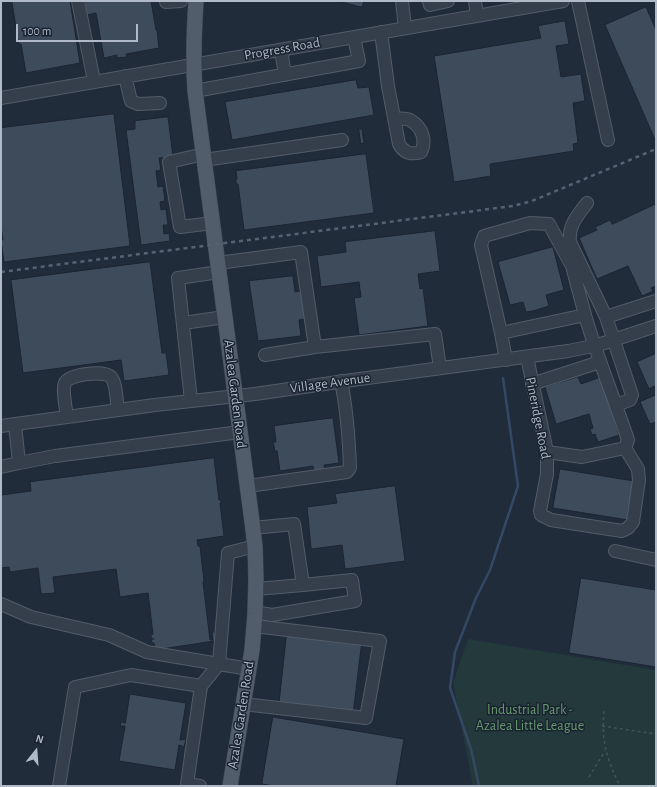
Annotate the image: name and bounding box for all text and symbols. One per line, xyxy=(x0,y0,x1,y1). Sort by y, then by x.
scale bar xyxy=(18,16,140,42)
text: 100 m xyxy=(23,25,51,37)
street label: Progress Road xyxy=(243,34,321,64)
street label: Azalea Garden Road xyxy=(220,339,250,449)
street label: Village Avenue xyxy=(289,369,371,397)
street label: Pineridge Road xyxy=(522,376,554,460)
street label: Azalea Garden Road xyxy=(224,660,258,770)
park label: Industrial Park - Azalea Little League xyxy=(476,702,584,734)
north arrow xyxy=(16,731,56,771)
text: N xyxy=(34,733,45,745)

